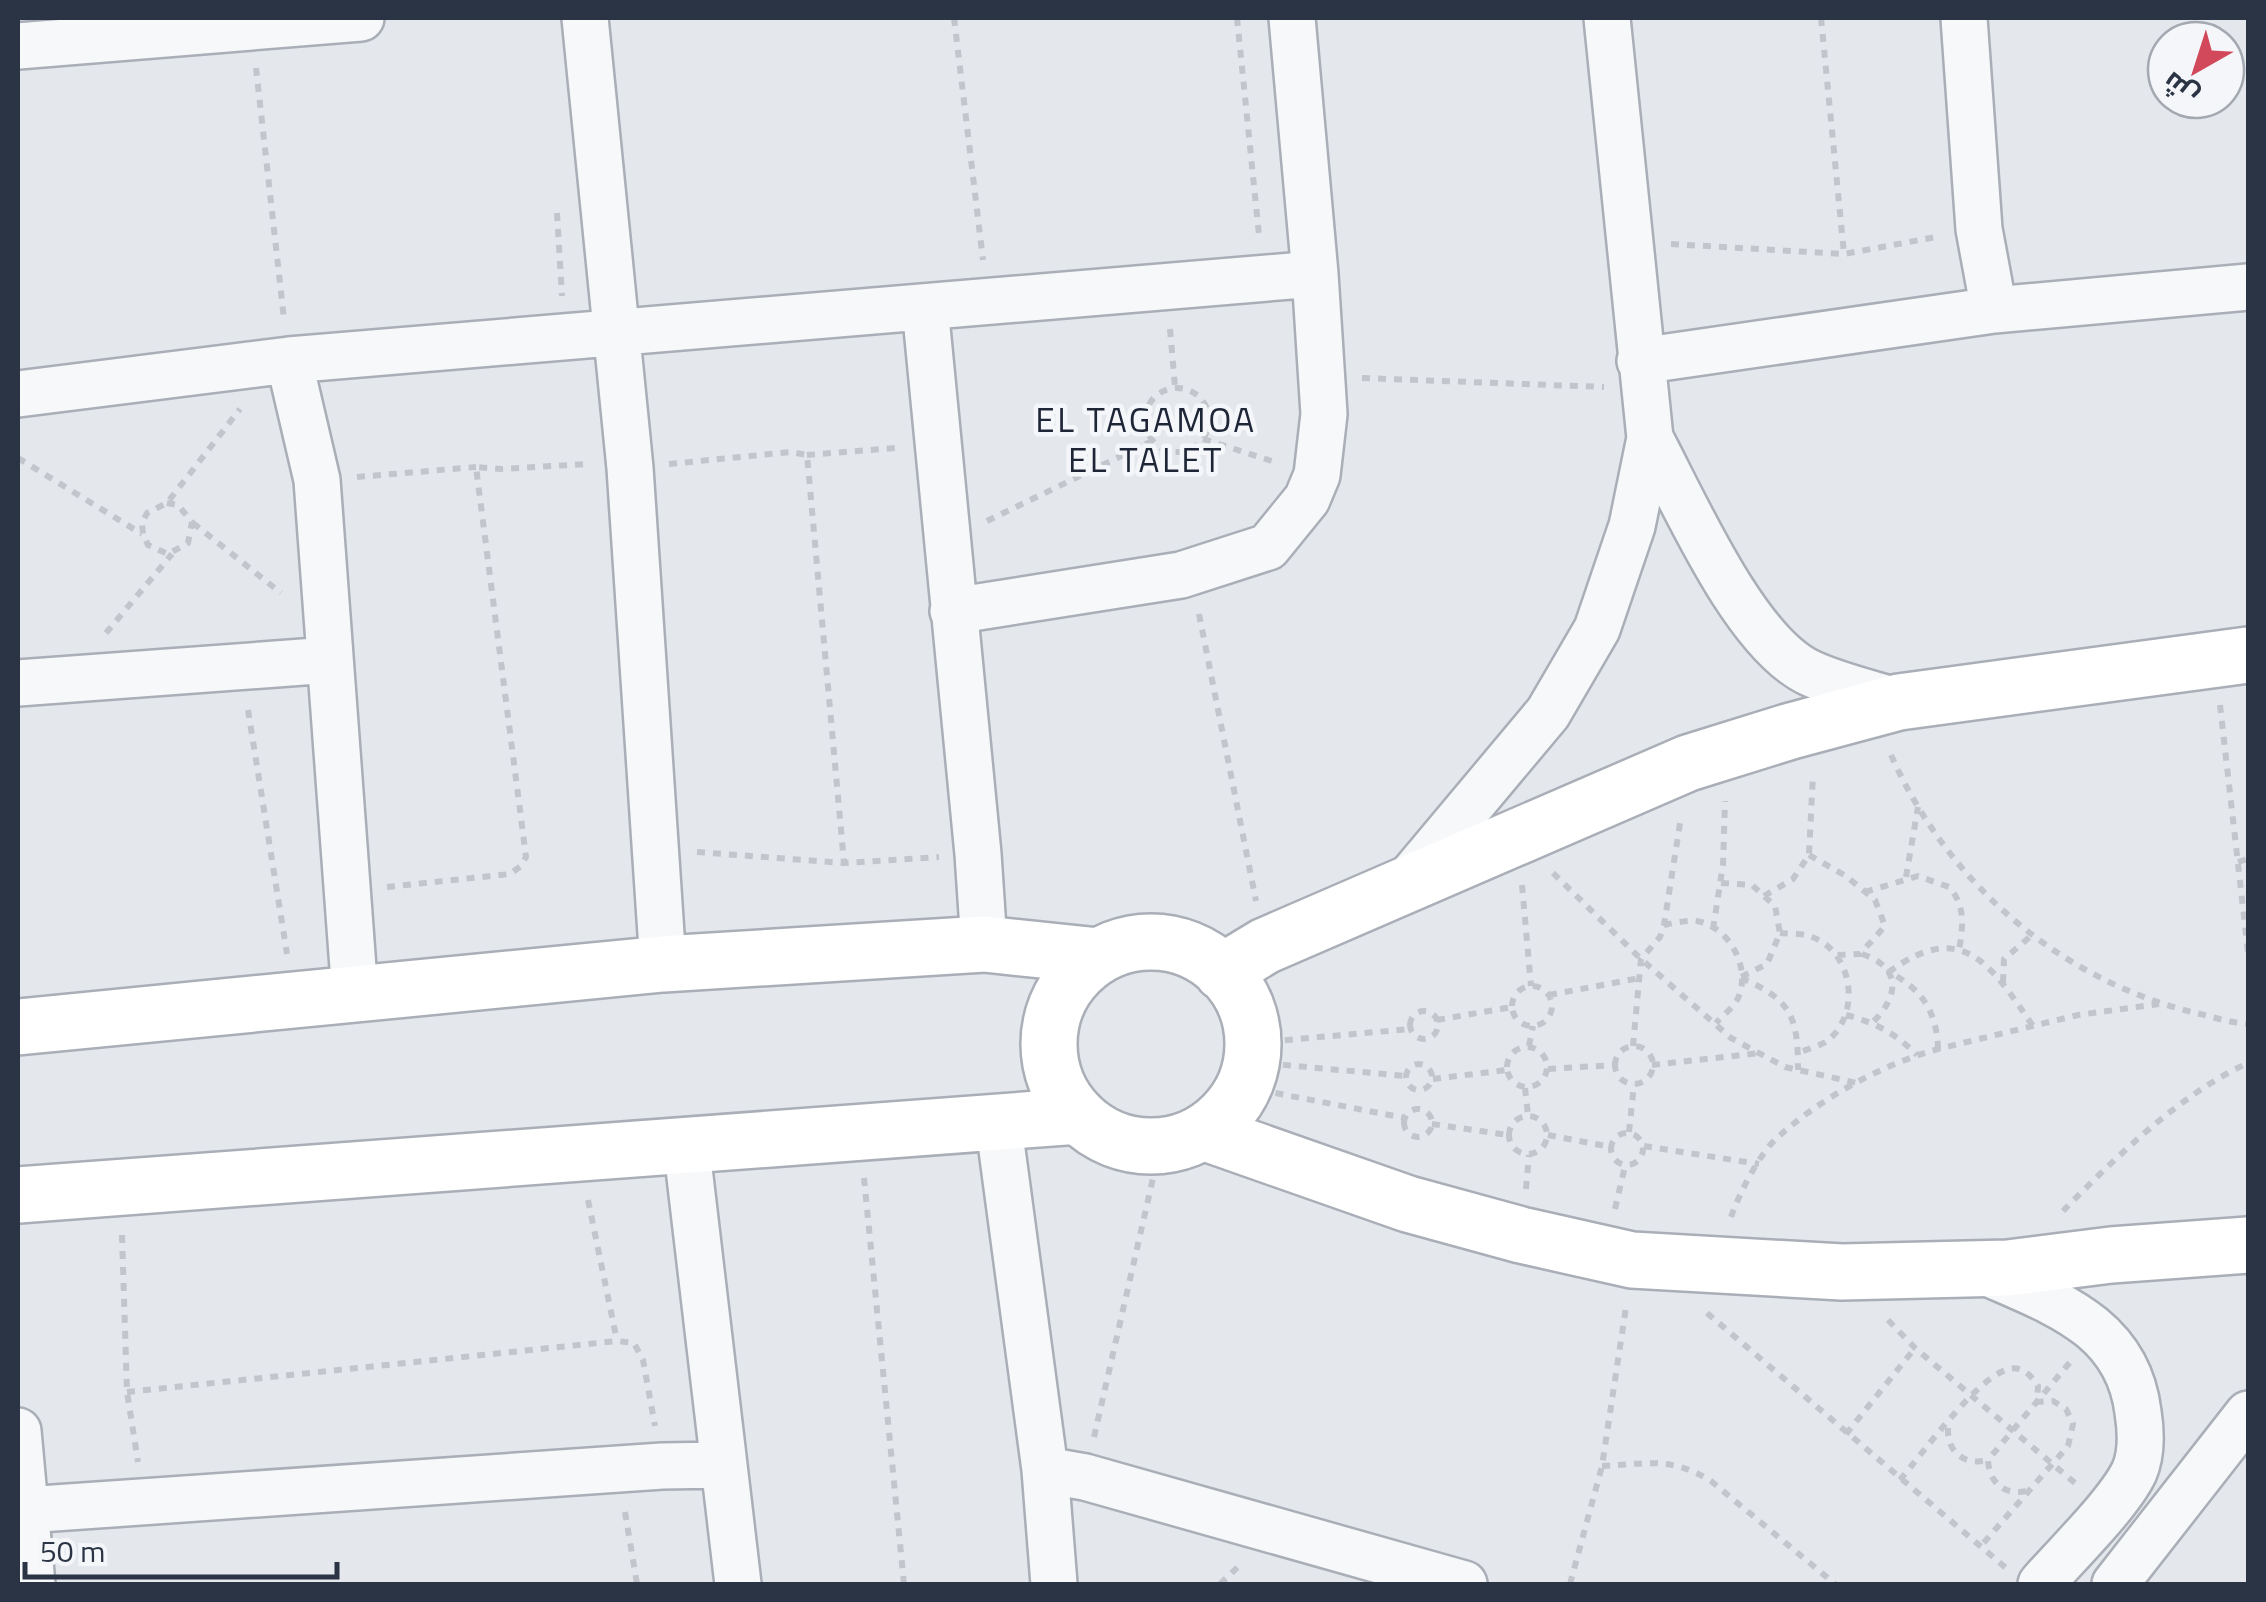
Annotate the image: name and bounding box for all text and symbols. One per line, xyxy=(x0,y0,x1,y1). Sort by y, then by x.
north arrow xyxy=(2146,20,2246,120)
text: ش xyxy=(2152,62,2207,118)
district label: EL TAGAMOA EL TALET xyxy=(1035,392,1257,486)
scale bar xyxy=(25,1517,338,1579)
text: 50 m xyxy=(40,1528,105,1574)

